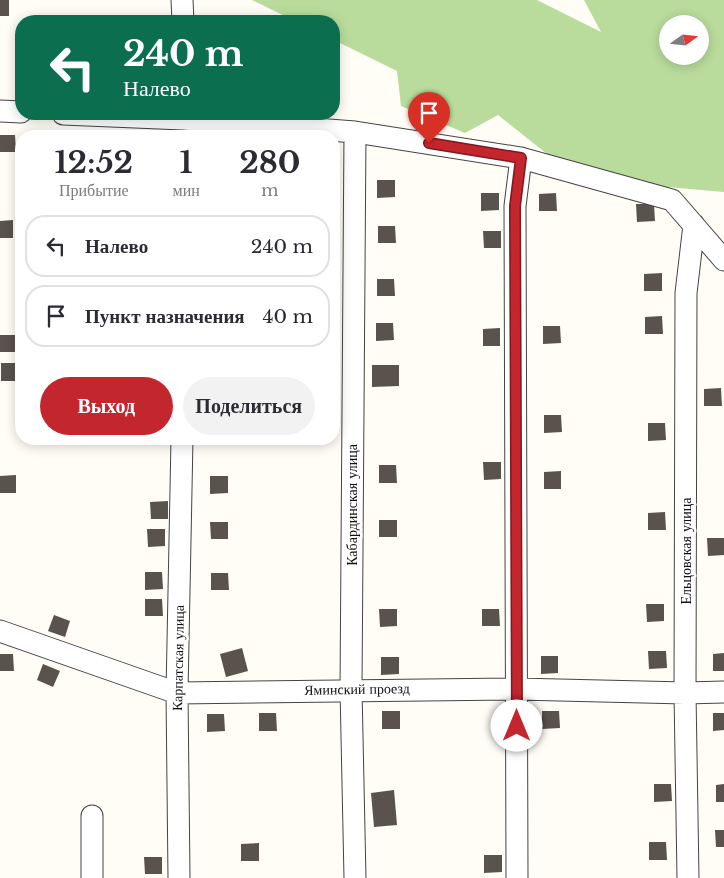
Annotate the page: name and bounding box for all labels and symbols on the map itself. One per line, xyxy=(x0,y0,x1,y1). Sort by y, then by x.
north arrow xyxy=(659,15,709,65)
pin xyxy=(408,92,450,143)
street label: Кабардинская улица xyxy=(343,443,361,566)
street label: Ельцовская улица xyxy=(677,497,695,605)
street label: Карпатская улица xyxy=(168,604,188,711)
street label: Яминский проезд xyxy=(304,679,410,699)
position arrow xyxy=(490,699,542,751)

